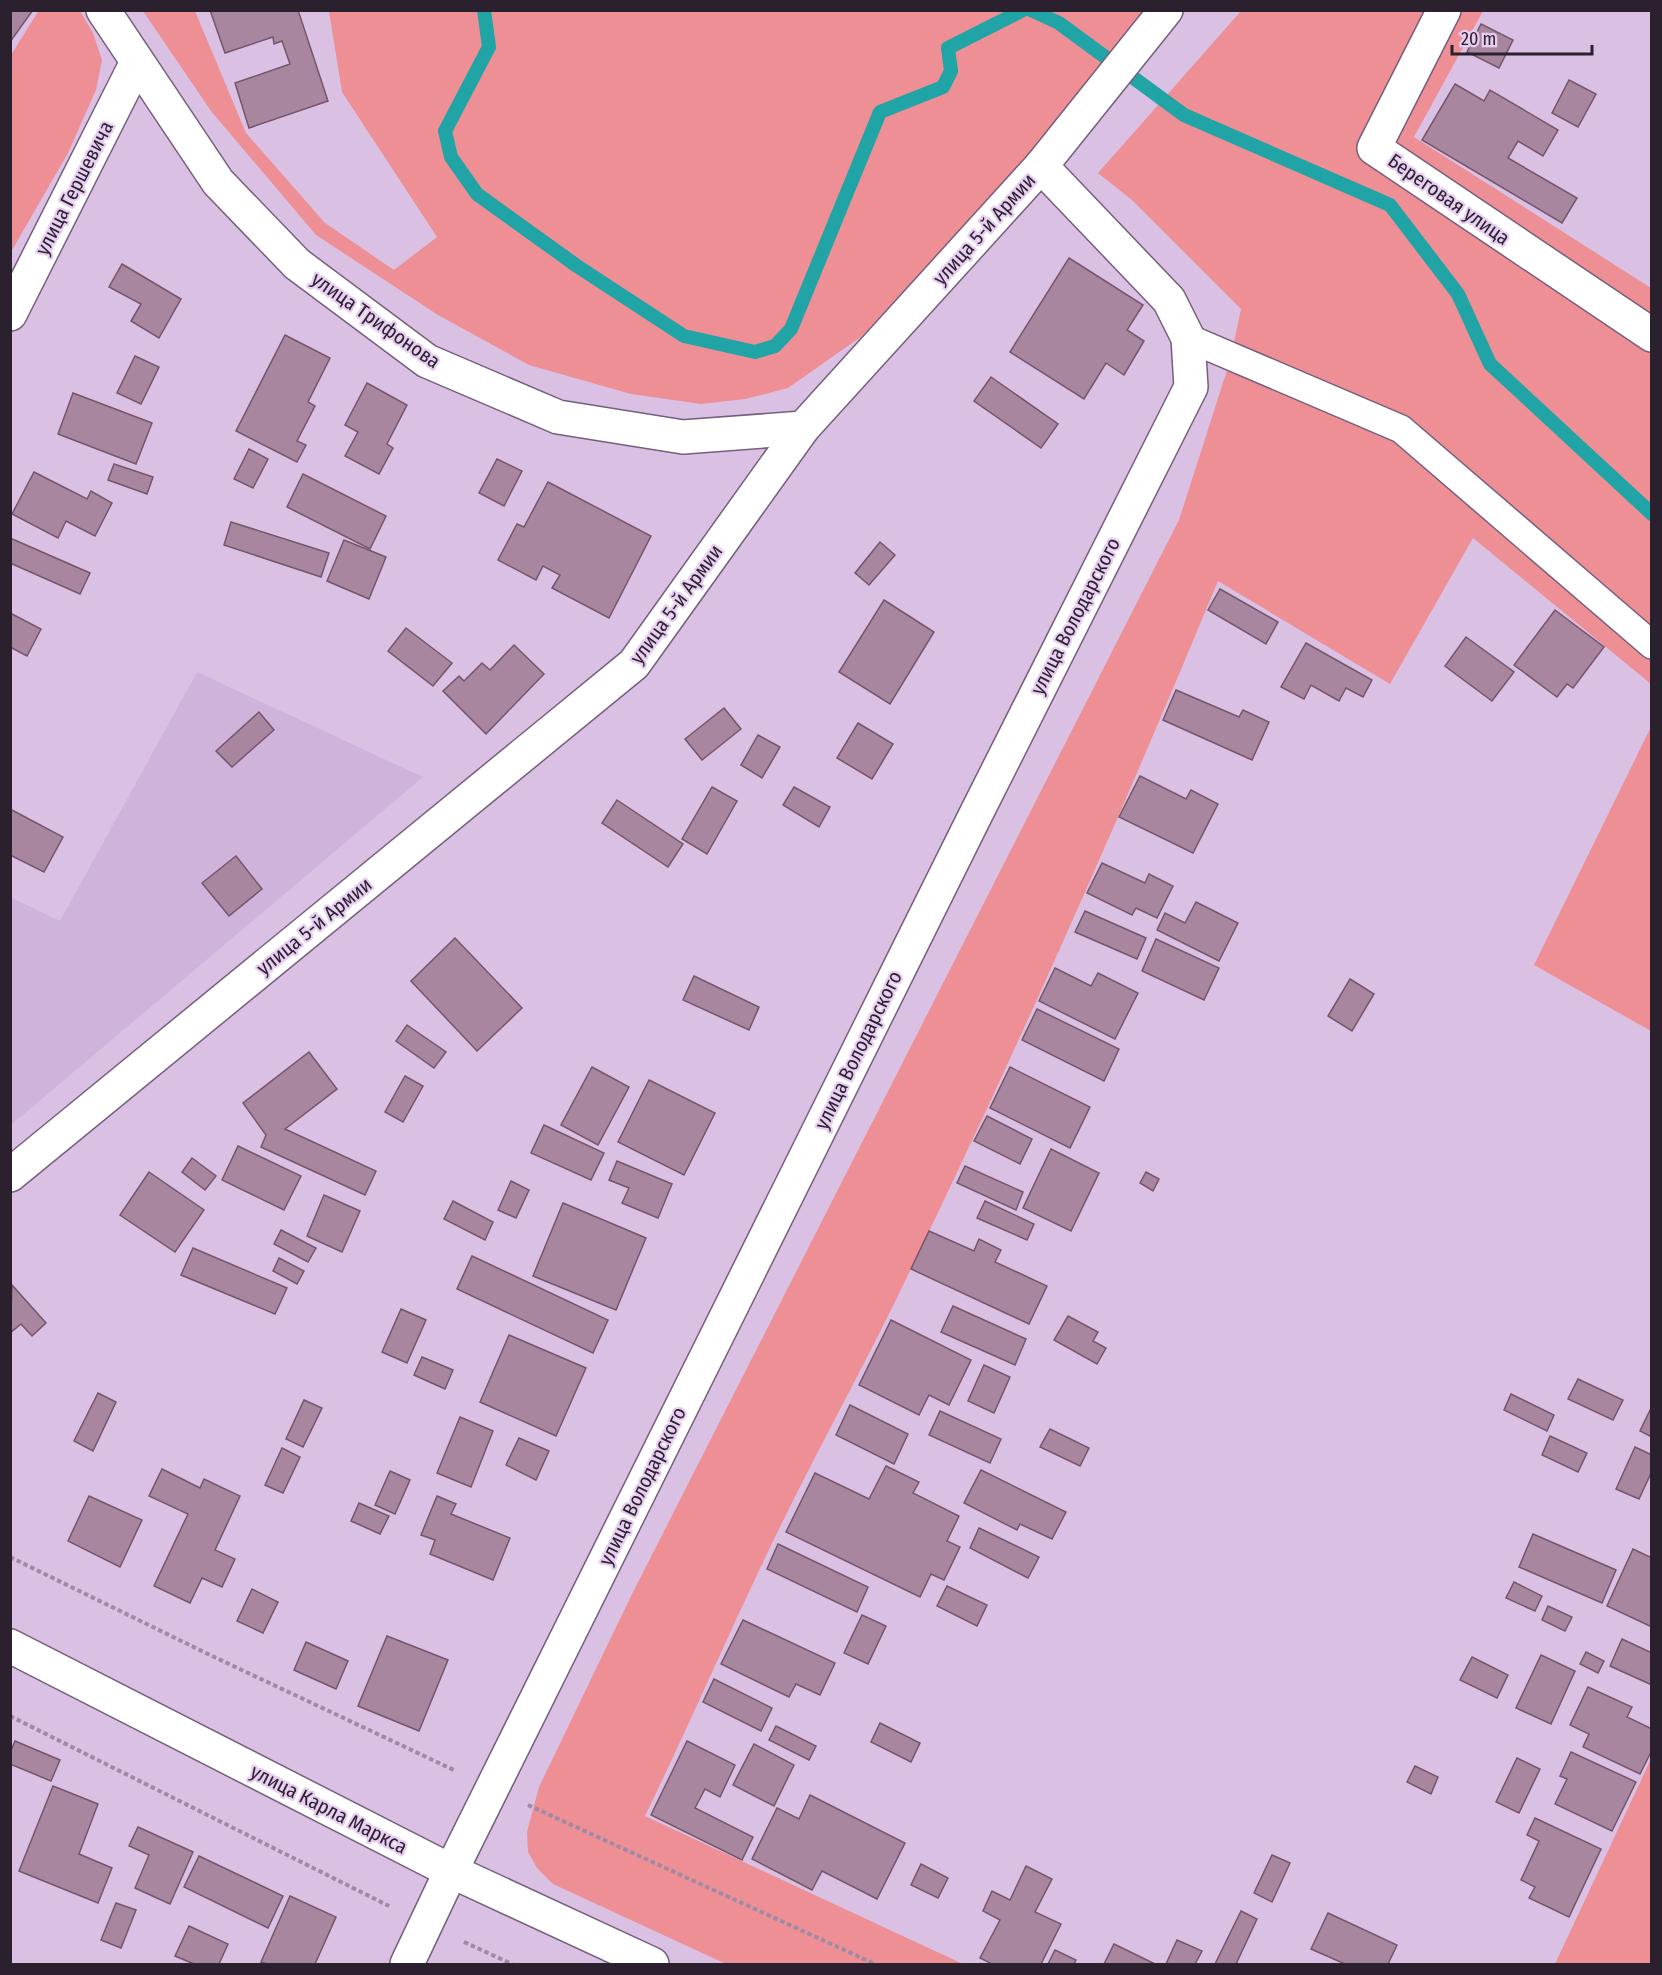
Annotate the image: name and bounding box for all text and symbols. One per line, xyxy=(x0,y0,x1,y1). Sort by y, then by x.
scale bar xyxy=(1452,18,1592,56)
text: 20 m xyxy=(1461,28,1496,50)
street label: улица Гершевича xyxy=(30,117,118,259)
street label: Береговая улица xyxy=(1384,148,1514,250)
street label: улица 5-й Армии xyxy=(928,168,1040,290)
street label: улица Трифонова xyxy=(307,267,445,373)
street label: улица Володарского xyxy=(1025,533,1125,699)
street label: улица 5-й Армии xyxy=(625,540,727,668)
street label: улица 5-й Армии xyxy=(251,872,377,980)
street label: улица Володарского xyxy=(809,967,907,1133)
street label: улица Володарского xyxy=(593,1403,691,1569)
street label: улица Карла Маркса xyxy=(247,1759,411,1859)

